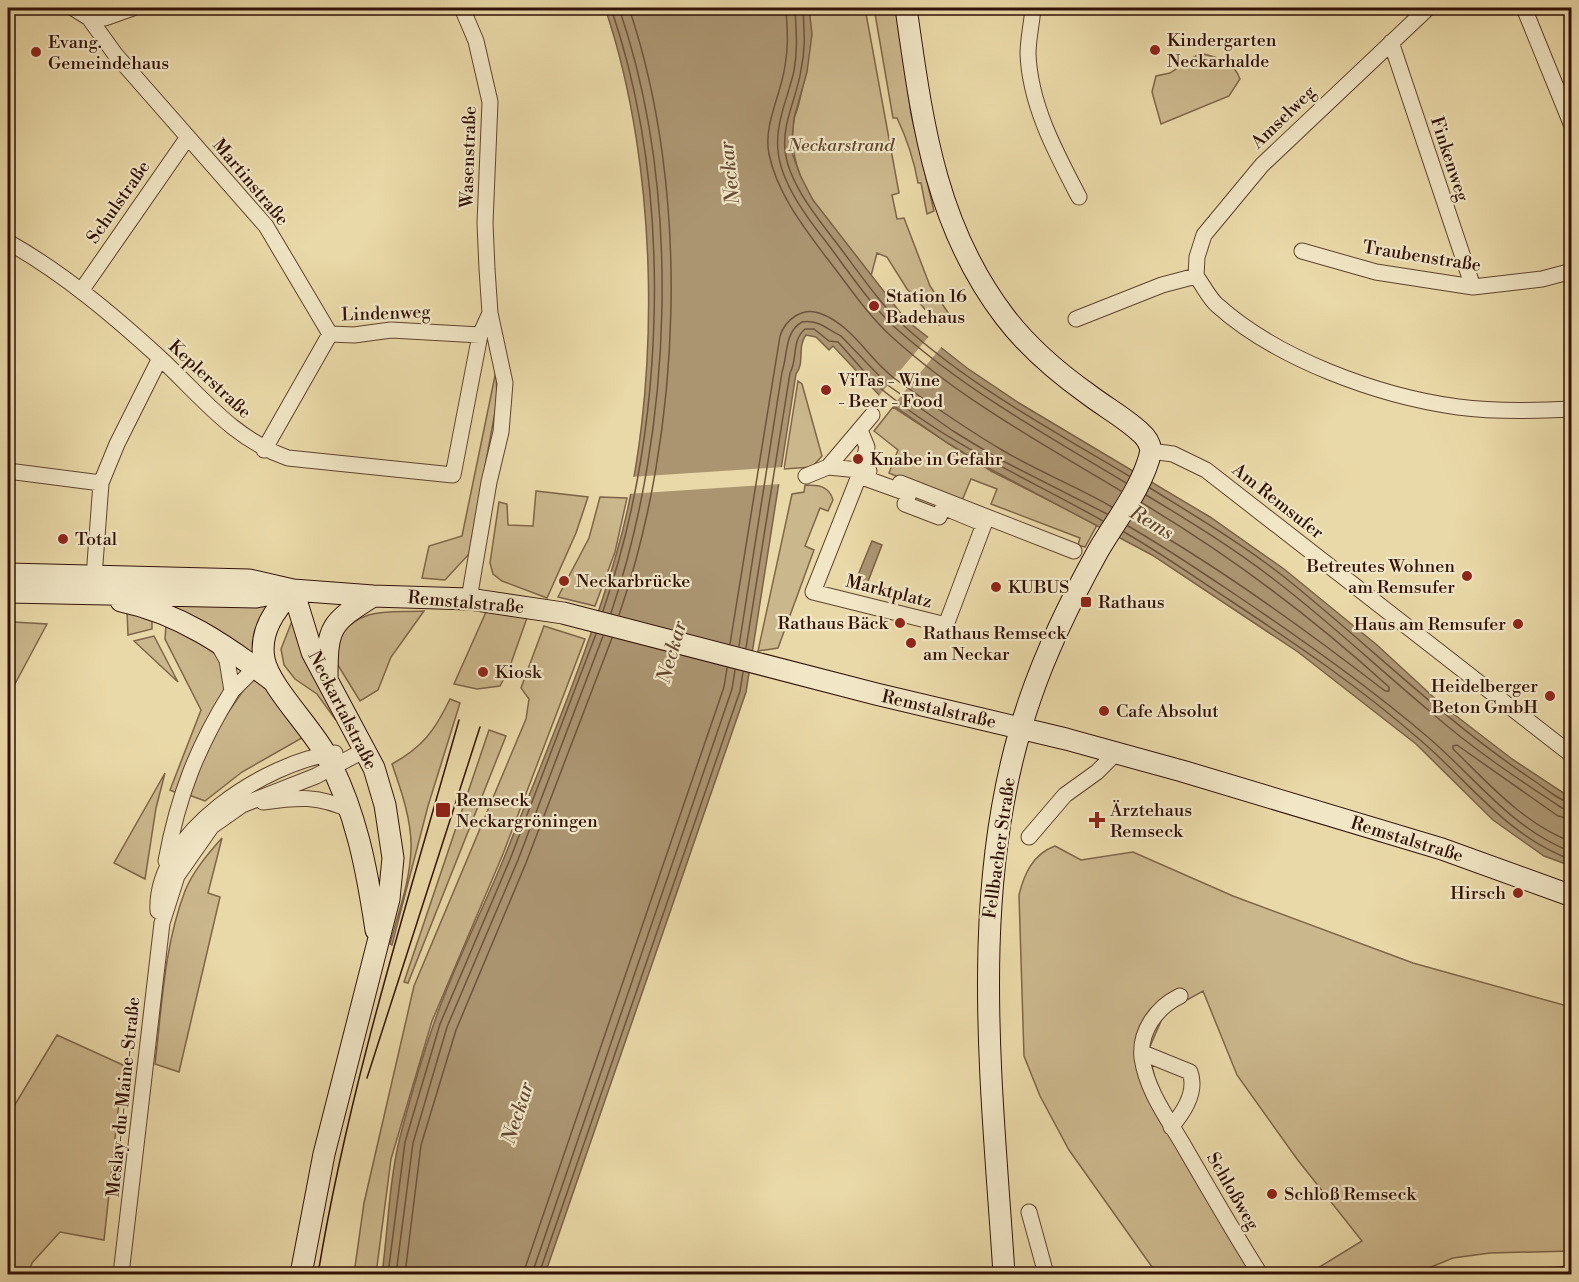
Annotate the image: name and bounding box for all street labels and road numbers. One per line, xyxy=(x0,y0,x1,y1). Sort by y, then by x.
street label: Amselweg xyxy=(1245,80,1321,154)
street label: Wasenstraße xyxy=(455,105,482,210)
street label: Finkenweg xyxy=(1425,114,1474,205)
street label: Martinstraße xyxy=(207,134,294,231)
street label: Schulstraße xyxy=(81,156,155,248)
street label: Traubenstraße xyxy=(1361,236,1483,277)
street label: Lindenweg xyxy=(341,300,432,327)
street label: Keplerstraße xyxy=(163,335,256,424)
street label: Am Remsufer xyxy=(1226,458,1328,544)
street label: Marktplatz xyxy=(843,570,934,613)
street label: Remstalstraße xyxy=(407,586,525,619)
street label: Neckartalstraße xyxy=(303,647,382,773)
street label: Remstalstraße xyxy=(879,685,998,734)
street label: Fellbacher Straße xyxy=(978,776,1021,920)
street label: Remstalstraße xyxy=(1348,811,1466,868)
street label: Meslay-du-Maine-Straße xyxy=(102,996,145,1198)
street label: Schloßweg xyxy=(1201,1148,1264,1235)

